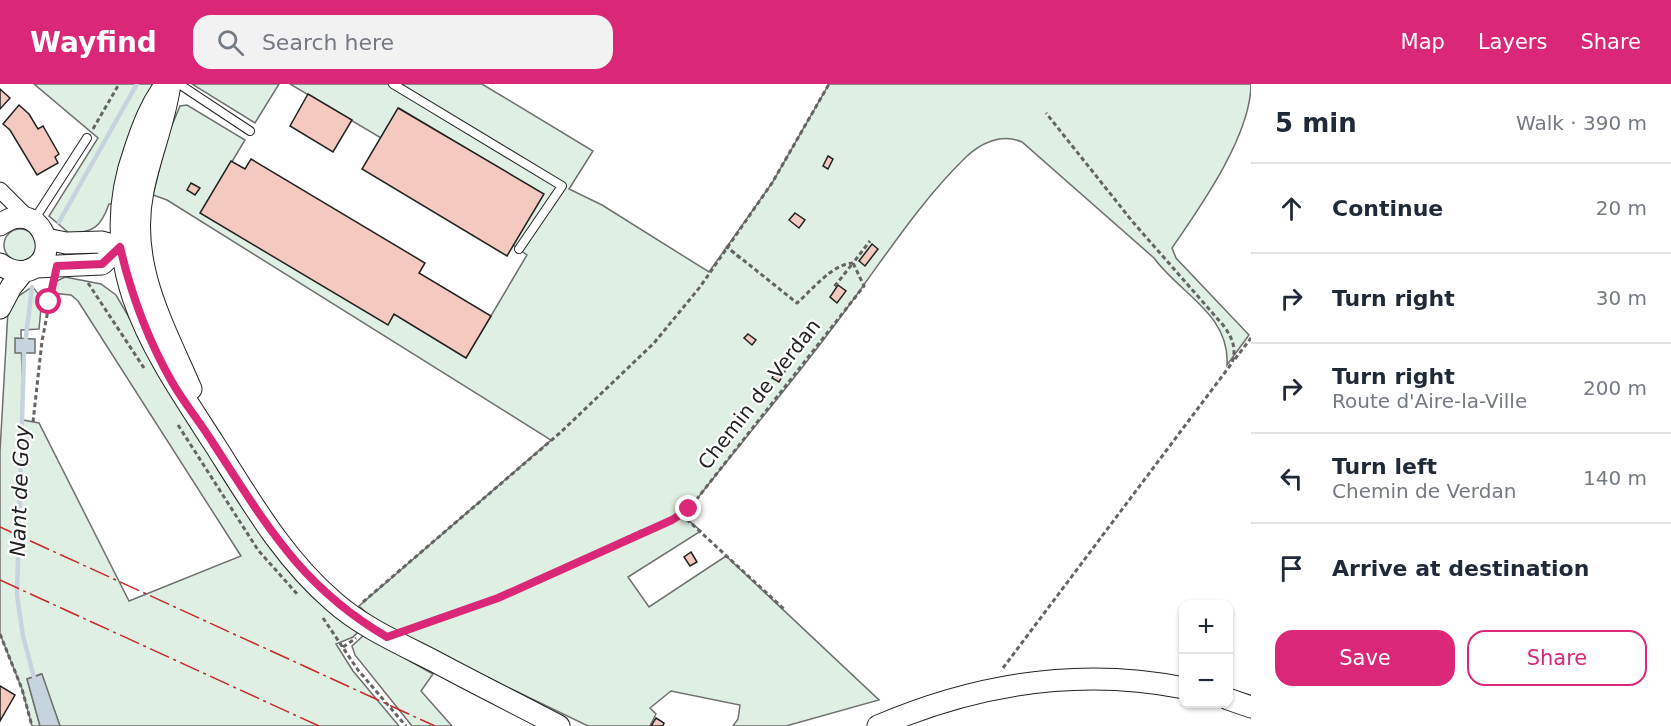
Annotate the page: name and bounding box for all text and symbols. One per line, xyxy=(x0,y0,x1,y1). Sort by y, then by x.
search box xyxy=(193,15,613,69)
text: Wayfind xyxy=(30,26,157,59)
icon: search xyxy=(214,26,247,59)
text: Search here xyxy=(262,30,394,55)
text: Map xyxy=(1401,30,1445,54)
text: Layers xyxy=(1478,30,1547,54)
text: Share xyxy=(1580,30,1641,54)
text: 5 min xyxy=(1275,108,1357,138)
text: Walk · 390 m xyxy=(1516,111,1647,135)
icon: ahead xyxy=(1275,192,1308,225)
text: Continue xyxy=(1332,196,1443,221)
text: 20 m xyxy=(1596,196,1647,220)
icon: right xyxy=(1275,282,1308,315)
text: Turn right xyxy=(1332,286,1455,311)
text: 30 m xyxy=(1596,286,1647,310)
route start xyxy=(35,288,61,314)
street label: Chemin de Verdan xyxy=(693,314,825,474)
text: Turn right xyxy=(1332,364,1455,389)
icon: right xyxy=(1275,372,1308,405)
text: 200 m xyxy=(1583,376,1647,400)
text: Route d'Aire-la-Ville xyxy=(1332,389,1527,413)
water label: Nant de Goy xyxy=(6,424,34,557)
text: Turn left xyxy=(1332,454,1437,479)
icon: left xyxy=(1275,462,1308,495)
text: 140 m xyxy=(1583,466,1647,490)
text: Chemin de Verdan xyxy=(1332,479,1516,503)
route end xyxy=(675,495,701,521)
icon: arrive xyxy=(1275,552,1308,585)
text: Arrive at destination xyxy=(1332,556,1589,581)
map controls xyxy=(1179,600,1233,708)
button: + xyxy=(1179,600,1233,654)
button: Save xyxy=(1275,630,1455,686)
button: Share xyxy=(1467,630,1647,686)
button: − xyxy=(1179,654,1233,708)

